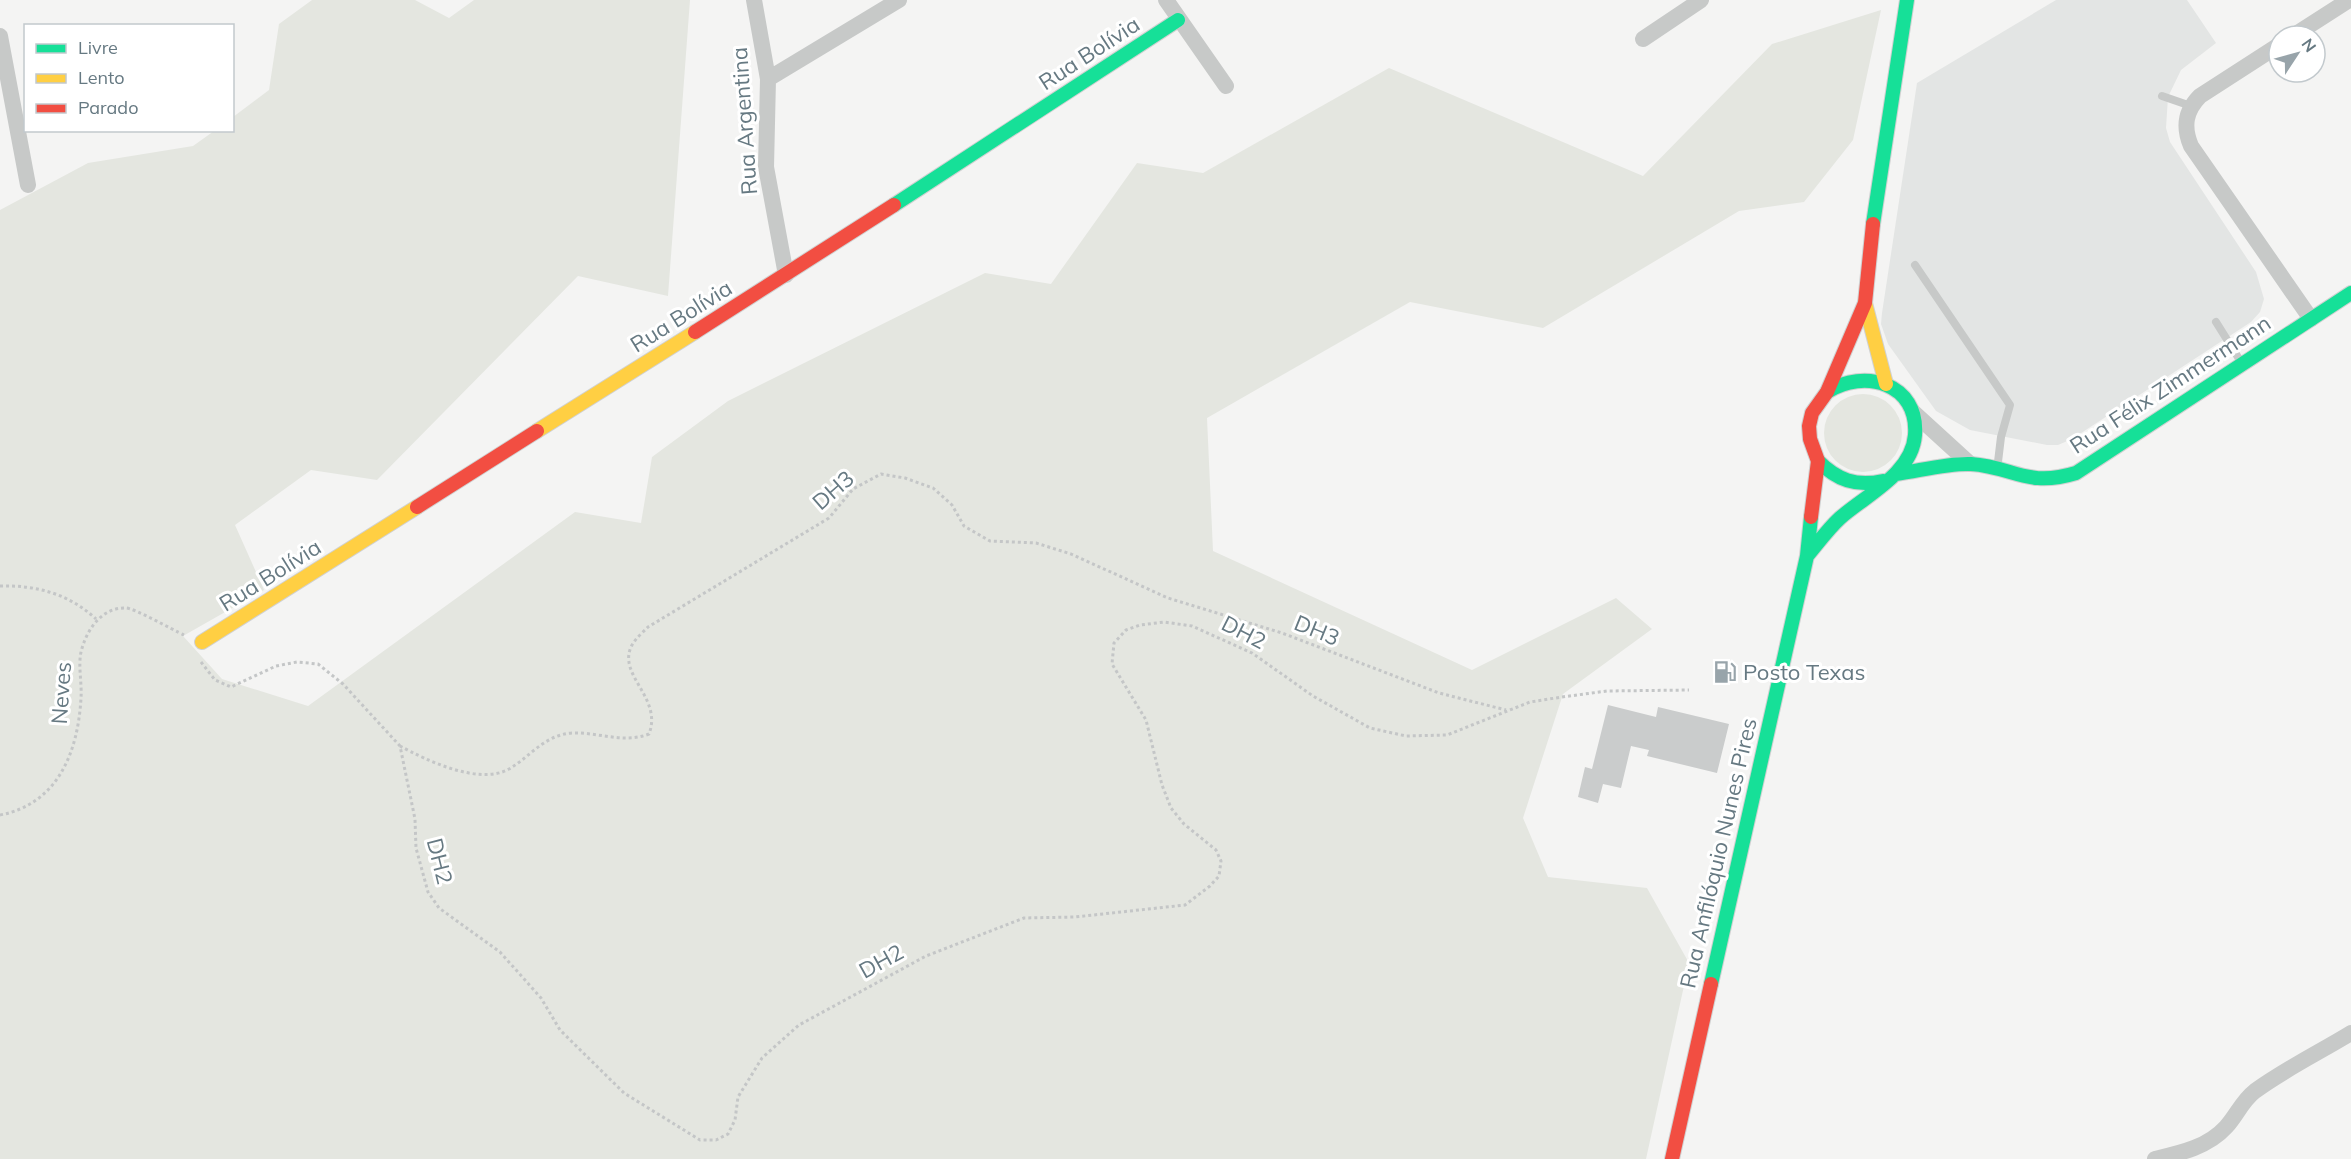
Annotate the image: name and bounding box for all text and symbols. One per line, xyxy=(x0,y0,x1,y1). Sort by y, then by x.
street label: Rua Bolívia xyxy=(1033,10,1145,96)
legend xyxy=(24,24,234,132)
north arrow xyxy=(2267,24,2327,84)
text: N xyxy=(2297,34,2321,56)
text: Livre xyxy=(78,36,118,59)
street label: Rua Argentina xyxy=(725,46,763,196)
text: Lento xyxy=(78,66,125,89)
text: Parado xyxy=(78,96,138,119)
street label: Rua Bolívia xyxy=(625,274,737,358)
street label: Rua Félix Zimmermann xyxy=(2064,309,2276,459)
street label: DH3 xyxy=(806,464,860,516)
street label: Rua Bolívia xyxy=(214,533,326,617)
street label: DH3 xyxy=(1290,608,1344,652)
street label: DH2 xyxy=(1217,609,1271,655)
place label: Posto Texas xyxy=(1743,658,1865,686)
fuel station icon: Posto Texas xyxy=(1712,659,1738,685)
street label: Neves xyxy=(45,661,77,725)
street label: Rua Anfilóquio Nunes Pires xyxy=(1673,715,1763,991)
street label: DH2 xyxy=(421,835,459,887)
street label: DH2 xyxy=(854,937,908,985)

